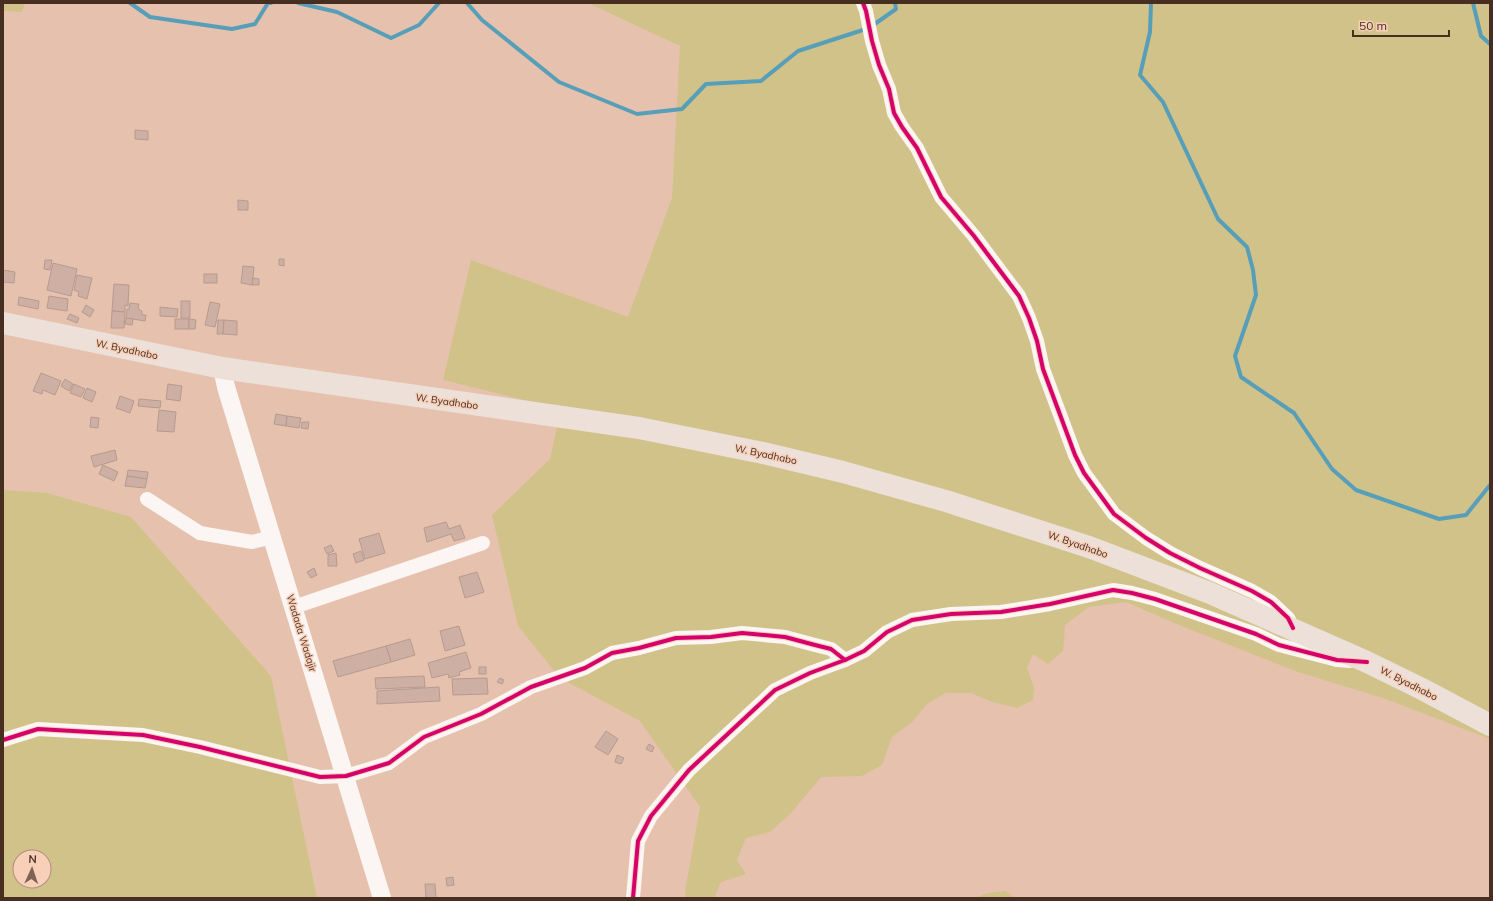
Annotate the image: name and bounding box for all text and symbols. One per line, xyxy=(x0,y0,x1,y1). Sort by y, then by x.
scale bar xyxy=(1353,12,1449,38)
text: 50 m xyxy=(1359,18,1387,33)
street label: W. Byadhabo xyxy=(95,337,159,362)
street label: W. Byadhabo xyxy=(415,391,479,412)
street label: W. Byadhabo xyxy=(734,442,798,467)
street label: W. Byadhabo xyxy=(1046,528,1110,561)
street label: Wadada Wadajir xyxy=(284,593,320,674)
street label: W. Byadhabo xyxy=(1378,663,1440,704)
north arrow xyxy=(12,849,52,889)
text: N xyxy=(28,852,37,866)

